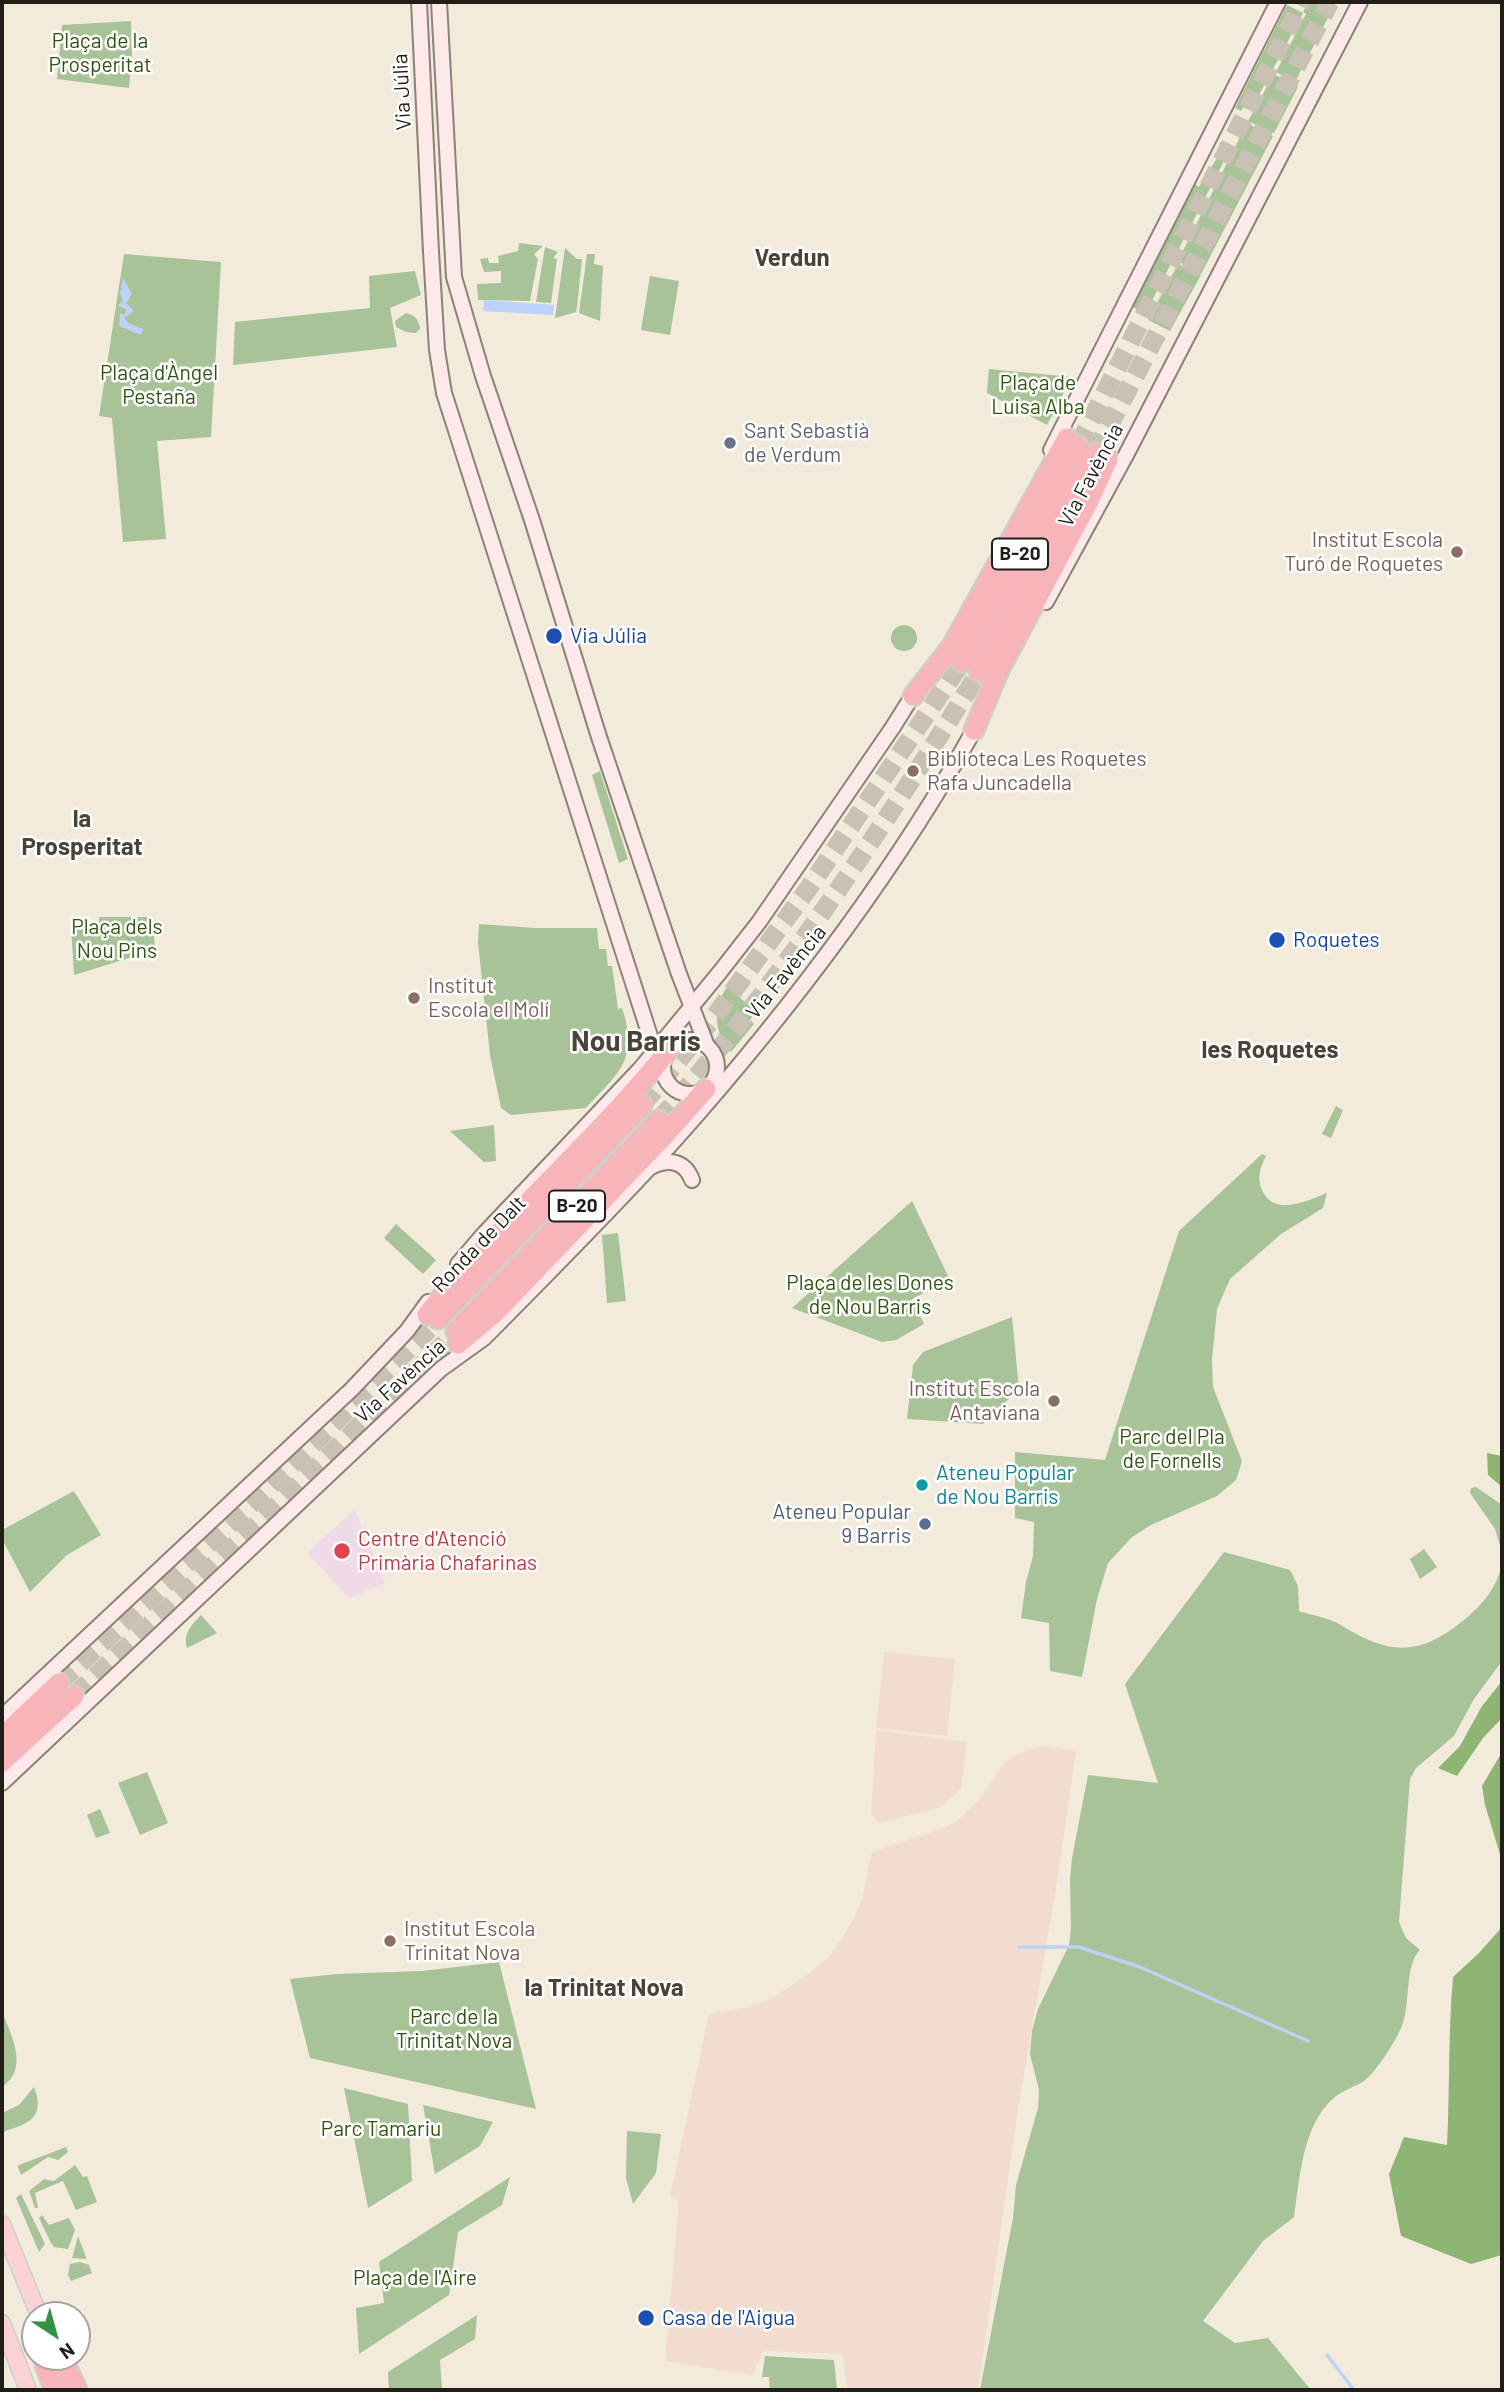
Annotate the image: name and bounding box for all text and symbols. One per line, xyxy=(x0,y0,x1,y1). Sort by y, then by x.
park label: Plaça de la Prosperitat xyxy=(48,28,152,78)
street label: Via Júlia xyxy=(387,53,417,131)
district label: Verdun xyxy=(754,244,830,272)
park label: Plaça d'Àngel Pestaña xyxy=(100,360,218,410)
park label: Plaça de Luisa Alba xyxy=(991,370,1085,420)
place label: Sant Sebastià de Verdum xyxy=(744,418,870,468)
street label: Via Favència xyxy=(1053,419,1129,531)
marker: Sant Sebastià de Verdum xyxy=(722,435,738,451)
place label: Institut Escola Turó de Roquetes xyxy=(1284,527,1443,577)
road number: B-20 xyxy=(992,538,1048,569)
marker: Institut Escola Turó de Roquetes xyxy=(1449,544,1465,560)
place label: Via Júlia xyxy=(570,623,647,649)
marker: Via Júlia xyxy=(544,626,564,646)
place label: Biblioteca Les Roquetes Rafa Juncadella xyxy=(927,746,1147,796)
marker: Biblioteca Les Roquetes Rafa Juncadella xyxy=(905,763,921,779)
district label: la Prosperitat xyxy=(21,805,143,861)
park label: Plaça dels Nou Pins xyxy=(71,914,163,964)
street label: Via Favència xyxy=(740,920,832,1024)
place label: Roquetes xyxy=(1293,927,1380,953)
marker: Roquetes xyxy=(1267,930,1287,950)
place label: Institut Escola el Molí xyxy=(428,973,549,1023)
marker: Institut Escola el Molí xyxy=(406,990,422,1006)
district label: Nou Barris xyxy=(571,1025,701,1059)
district label: les Roquetes xyxy=(1201,1036,1339,1064)
street label: Ronda de Dalt xyxy=(427,1190,531,1298)
road number: B-20 xyxy=(549,1190,605,1222)
park label: Plaça de les Dones de Nou Barris xyxy=(786,1270,954,1320)
street label: Via Favència xyxy=(349,1334,451,1428)
place label: Institut Escola Antaviana xyxy=(909,1376,1040,1426)
marker: Institut Escola Antaviana xyxy=(1046,1393,1062,1409)
park label: Parc del Pla de Fornells xyxy=(1119,1424,1225,1474)
place label: Ateneu Popular de Nou Barris xyxy=(936,1460,1074,1510)
marker: Ateneu Popular de Nou Barris xyxy=(914,1477,930,1493)
place label: Ateneu Popular 9 Barris xyxy=(773,1499,911,1549)
marker: Ateneu Popular 9 Barris xyxy=(917,1516,933,1532)
place label: Centre d'Atenció Primària Chafarinas xyxy=(358,1526,537,1576)
marker: Centre d'Atenció Primària Chafarinas xyxy=(332,1541,352,1561)
place label: Institut Escola Trinitat Nova xyxy=(404,1916,535,1966)
marker: Institut Escola Trinitat Nova xyxy=(382,1933,398,1949)
district label: la Trinitat Nova xyxy=(524,1974,684,2002)
park label: Parc de la Trinitat Nova xyxy=(396,2004,512,2054)
park label: Parc Tamariu xyxy=(321,2116,441,2142)
park label: Plaça de l'Aire xyxy=(353,2265,477,2291)
north arrow xyxy=(21,2301,91,2371)
place label: Casa de l'Aigua xyxy=(662,2305,795,2331)
marker: Casa de l'Aigua xyxy=(636,2308,656,2328)
text: N xyxy=(56,2339,79,2365)

